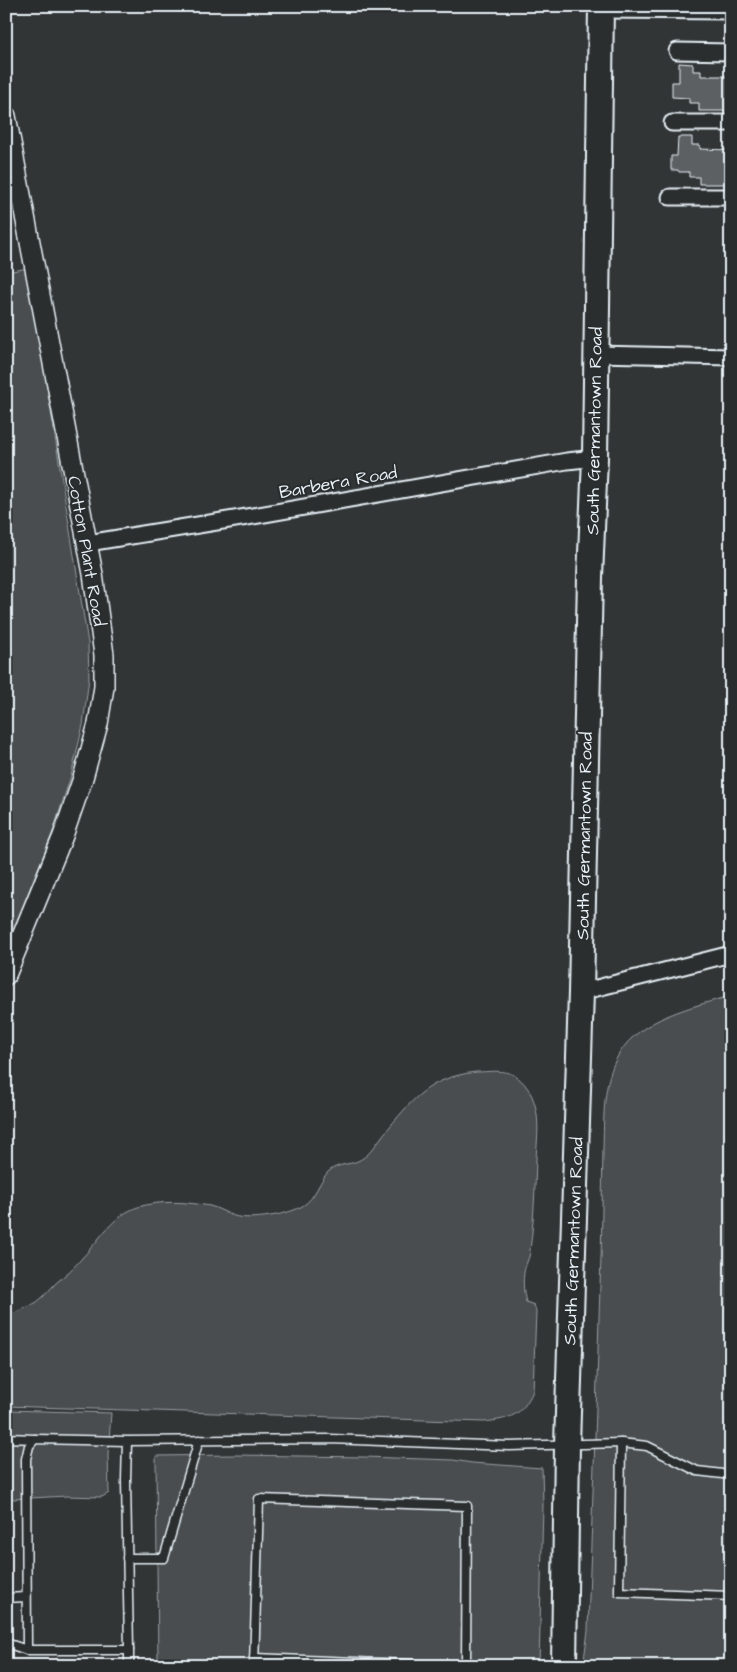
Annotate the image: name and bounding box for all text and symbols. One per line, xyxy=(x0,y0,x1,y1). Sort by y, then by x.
street label: South Germantown Road xyxy=(580,327,609,535)
street label: Barbera Road xyxy=(277,460,399,505)
street label: Cotton Plant Road xyxy=(61,474,112,628)
street label: South Germantown Road xyxy=(570,732,599,940)
street label: South Germantown Road xyxy=(557,1137,590,1345)

